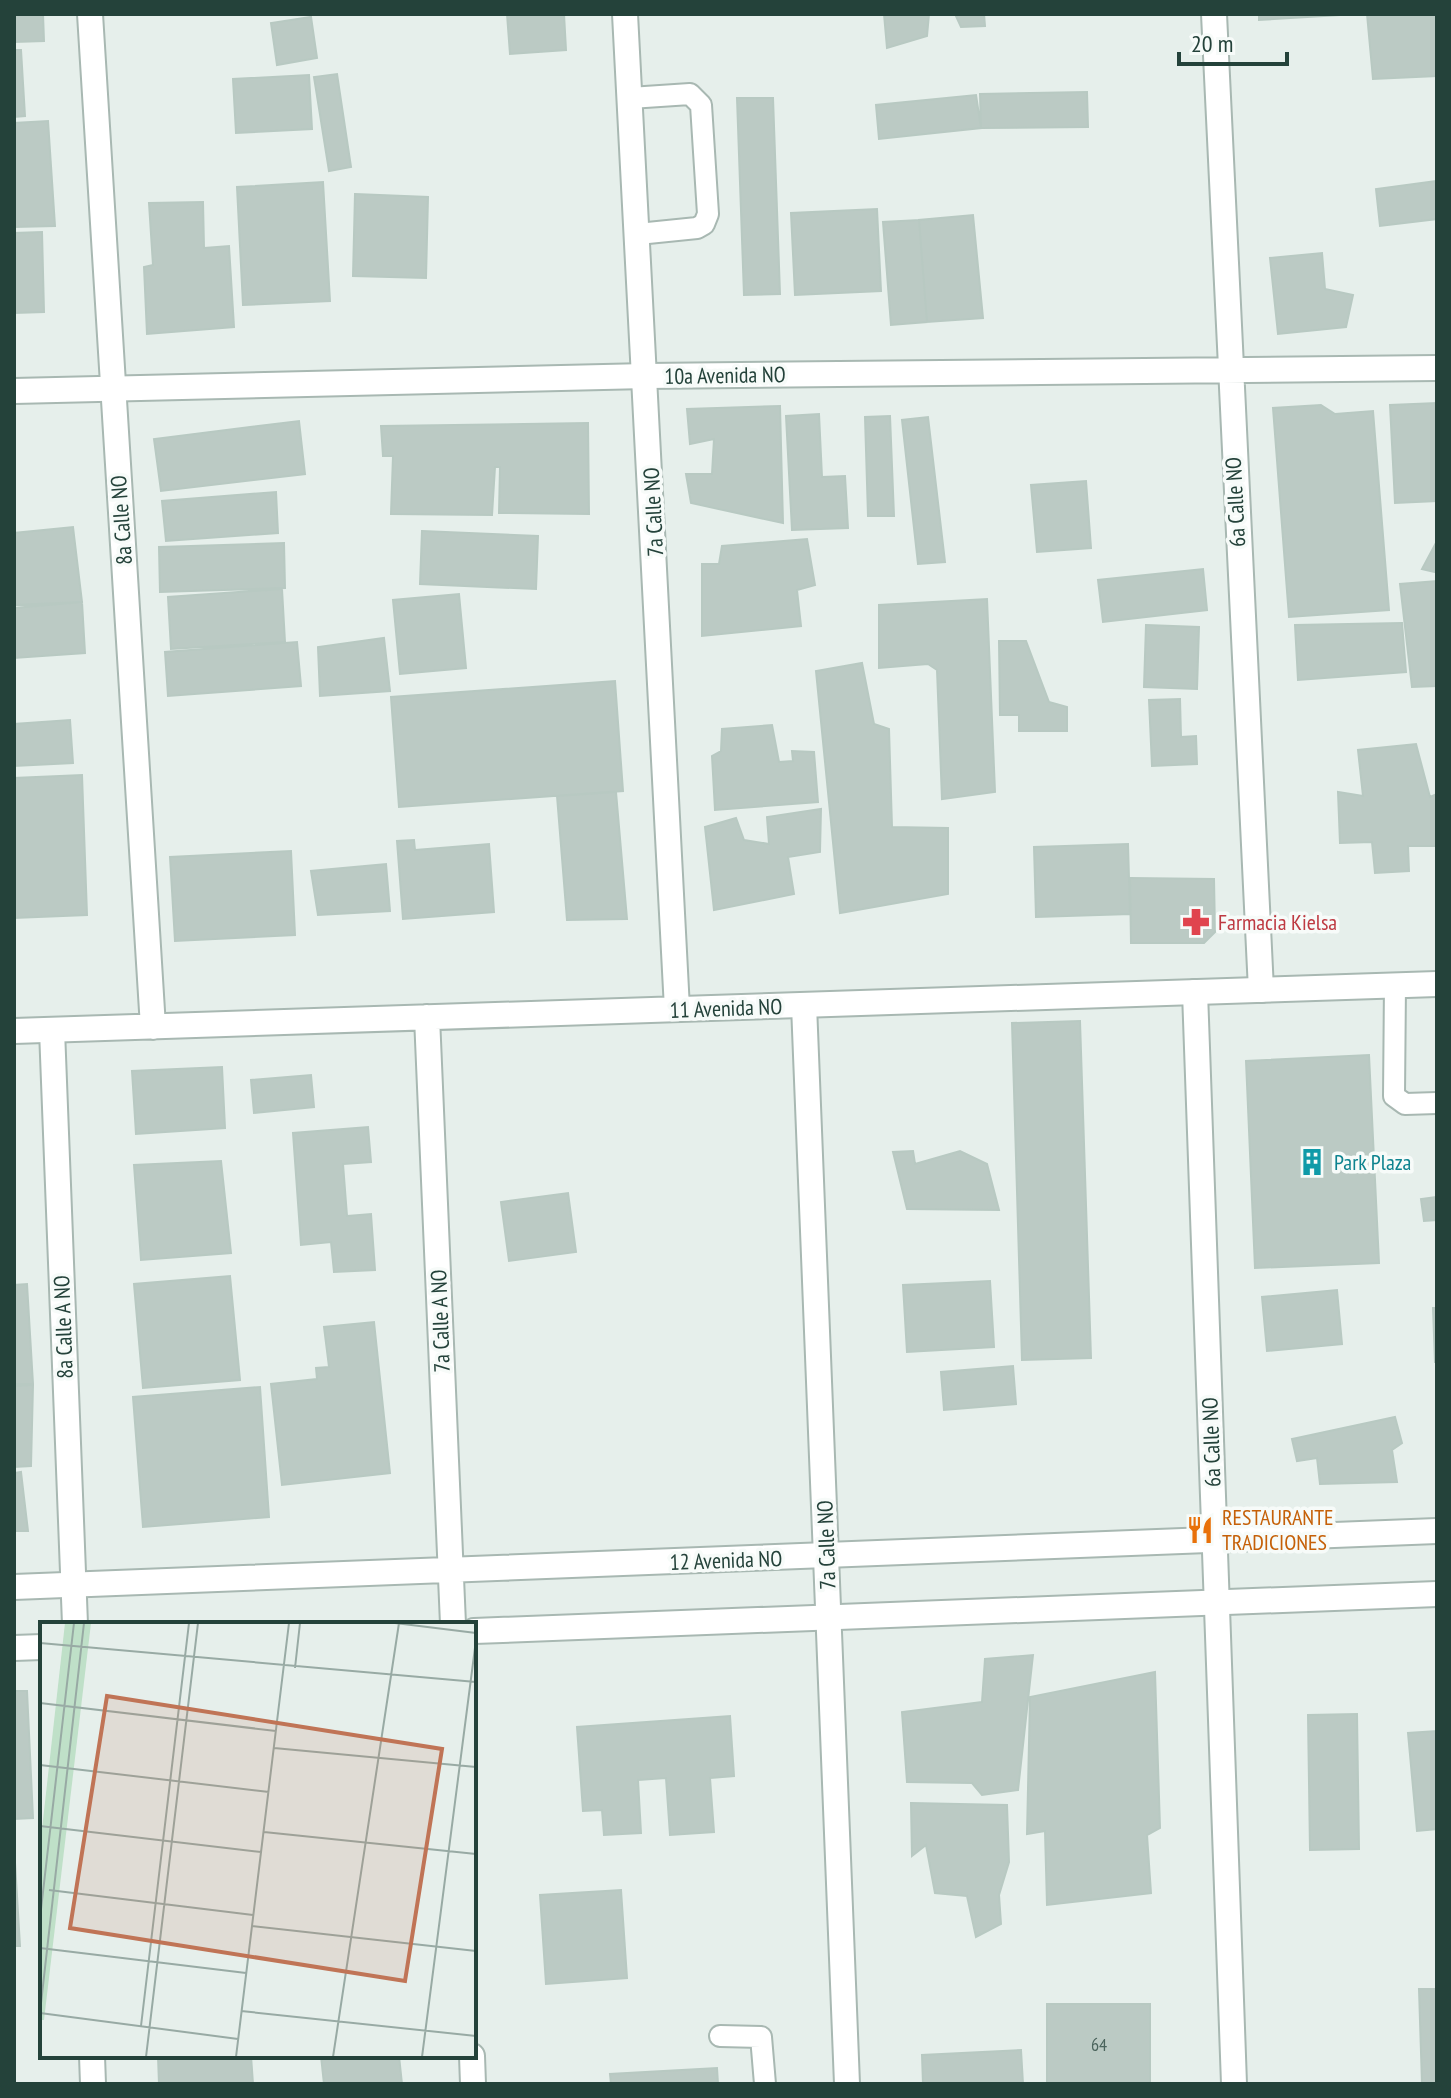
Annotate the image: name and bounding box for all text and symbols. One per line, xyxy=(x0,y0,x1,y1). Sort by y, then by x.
scale bar xyxy=(1179,16,1287,66)
text: 20 m xyxy=(1191,28,1233,59)
street label: 10a Avenida NO xyxy=(664,360,786,390)
street label: 6a Calle NO xyxy=(1219,456,1251,548)
street label: 7a Calle NO xyxy=(637,467,669,557)
street label: 8a Calle NO xyxy=(104,474,138,566)
pharmacy icon: Farmacia Kielsa xyxy=(1181,907,1211,937)
place label: Farmacia Kielsa xyxy=(1218,908,1337,936)
street label: 11 Avenida NO xyxy=(669,992,783,1024)
building icon: Park Plaza xyxy=(1297,1147,1327,1177)
place label: Park Plaza xyxy=(1334,1148,1411,1176)
street label: 7a Calle A NO xyxy=(424,1269,456,1373)
street label: 8a Calle A NO xyxy=(47,1275,79,1379)
street label: 6a Calle NO xyxy=(1195,1397,1227,1487)
street label: 7a Calle NO xyxy=(810,1500,842,1590)
place label: RESTAURANTE TRADICIONES xyxy=(1222,1503,1333,1556)
restaurant icon: RESTAURANTE TRADICIONES xyxy=(1185,1515,1215,1545)
street label: 12 Avenida NO xyxy=(669,1544,783,1576)
inset map xyxy=(40,1622,476,2058)
house number: 64 xyxy=(1091,2033,1107,2056)

